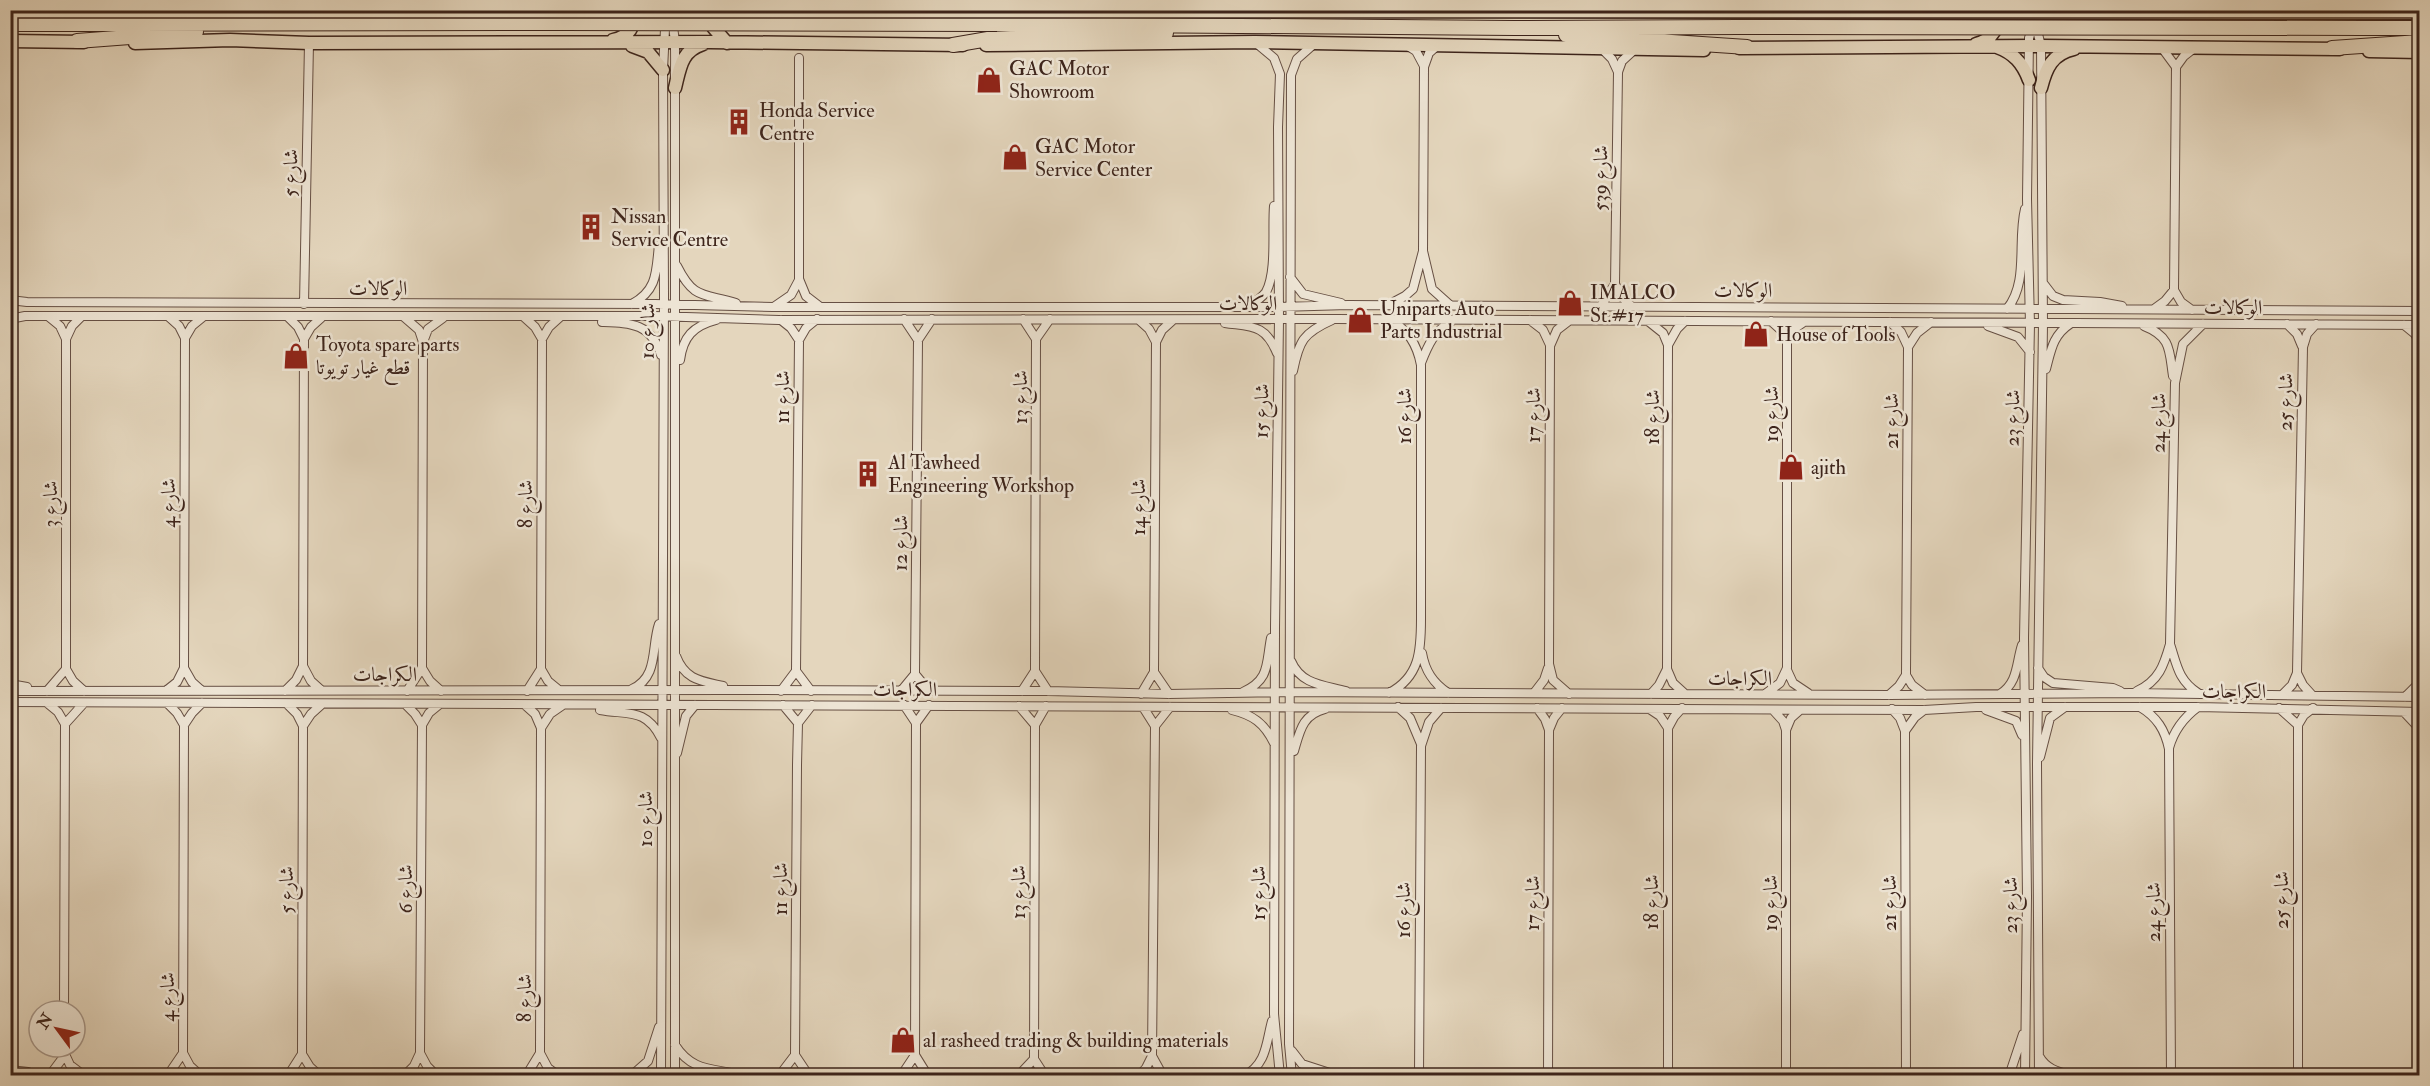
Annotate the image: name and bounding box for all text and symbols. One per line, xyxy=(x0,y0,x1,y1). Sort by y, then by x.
place label: GAC Motor Showroom xyxy=(1009,56,1110,104)
shop icon: GAC Motor Showroom xyxy=(974,65,1004,95)
place label: Honda Service Centre xyxy=(759,98,875,146)
building icon: Honda Service Centre xyxy=(724,107,754,137)
place label: GAC Motor Service Center xyxy=(1035,134,1153,182)
shop icon: GAC Motor Service Center xyxy=(1000,142,1030,172)
street label: شارع 539 xyxy=(1587,145,1619,211)
street label: شارع 5 xyxy=(278,149,308,197)
place label: Nissan Service Centre xyxy=(611,204,728,252)
building icon: Nissan Service Centre xyxy=(576,212,606,242)
street label: الوكالات xyxy=(349,276,407,301)
street label: الوكالات xyxy=(1714,278,1772,303)
place label: IMALCO St.#17 xyxy=(1590,280,1676,328)
shop icon: IMALCO St.#17 xyxy=(1555,288,1585,318)
street label: الوكالات xyxy=(1219,291,1277,316)
street label: الوكالات xyxy=(2204,295,2262,320)
place label: Uniparts Auto Parts Industrial xyxy=(1380,296,1502,344)
street label: شارع 10 xyxy=(635,303,665,359)
shop icon: Uniparts Auto Parts Industrial xyxy=(1345,305,1375,335)
shop icon: House of Tools xyxy=(1741,319,1771,349)
place label: House of Tools xyxy=(1776,322,1895,347)
place label: Toyota spare parts قطع غيار تويوتا xyxy=(316,332,459,385)
shop icon: Toyota spare parts قطع غيار تويوتا xyxy=(281,341,311,371)
street label: شارع 11 xyxy=(770,370,800,424)
street label: شارع 13 xyxy=(1008,370,1038,424)
street label: شارع 25 xyxy=(2272,373,2304,431)
street label: شارع 15 xyxy=(1249,383,1279,439)
street label: شارع 19 xyxy=(1759,386,1789,442)
street label: شارع 17 xyxy=(1521,387,1551,443)
street label: شارع 16 xyxy=(1392,388,1422,444)
street label: شارع 18 xyxy=(1640,389,1670,445)
street label: شارع 23 xyxy=(2000,389,2030,447)
street label: شارع 21 xyxy=(1879,393,1909,449)
street label: شارع 24 xyxy=(2145,393,2177,453)
place label: Al Tawheed Engineering Workshop xyxy=(887,450,1074,499)
shop icon: ajith xyxy=(1776,452,1806,482)
place label: ajith xyxy=(1811,455,1847,480)
building icon: Al Tawheed Engineering Workshop xyxy=(853,459,883,489)
street label: شارع 4 xyxy=(156,478,186,528)
street label: شارع 14 xyxy=(1126,479,1156,535)
street label: شارع 8 xyxy=(513,480,543,528)
street label: شارع 3 xyxy=(38,481,68,527)
street label: شارع 12 xyxy=(888,515,918,571)
street label: الكراجات xyxy=(353,662,417,687)
street label: الكراجات xyxy=(1708,666,1772,691)
street label: الكراجات xyxy=(873,677,937,702)
street label: الكراجات xyxy=(2202,679,2266,704)
street label: شارع 10 xyxy=(633,791,663,847)
street label: شارع 11 xyxy=(768,862,798,916)
street label: شارع 6 xyxy=(393,864,423,914)
street label: شارع 13 xyxy=(1006,865,1036,919)
street label: شارع 5 xyxy=(274,866,304,914)
street label: شارع 15 xyxy=(1246,866,1276,920)
street label: شارع 25 xyxy=(2269,871,2299,929)
street label: شارع 18 xyxy=(1639,874,1669,930)
street label: شارع 17 xyxy=(1520,875,1550,931)
street label: شارع 19 xyxy=(1758,875,1788,931)
street label: شارع 21 xyxy=(1877,875,1907,931)
street label: شارع 23 xyxy=(1998,877,2028,933)
street label: شارع 16 xyxy=(1391,882,1421,938)
street label: شارع 24 xyxy=(2141,882,2171,942)
street label: شارع 4 xyxy=(155,972,185,1022)
street label: شارع 8 xyxy=(512,974,542,1022)
north arrow xyxy=(27,999,87,1059)
text: N xyxy=(32,1009,58,1034)
shop icon: al rasheed trading & building materials xyxy=(888,1025,918,1055)
place label: al rasheed trading & building materials xyxy=(923,1028,1229,1053)

